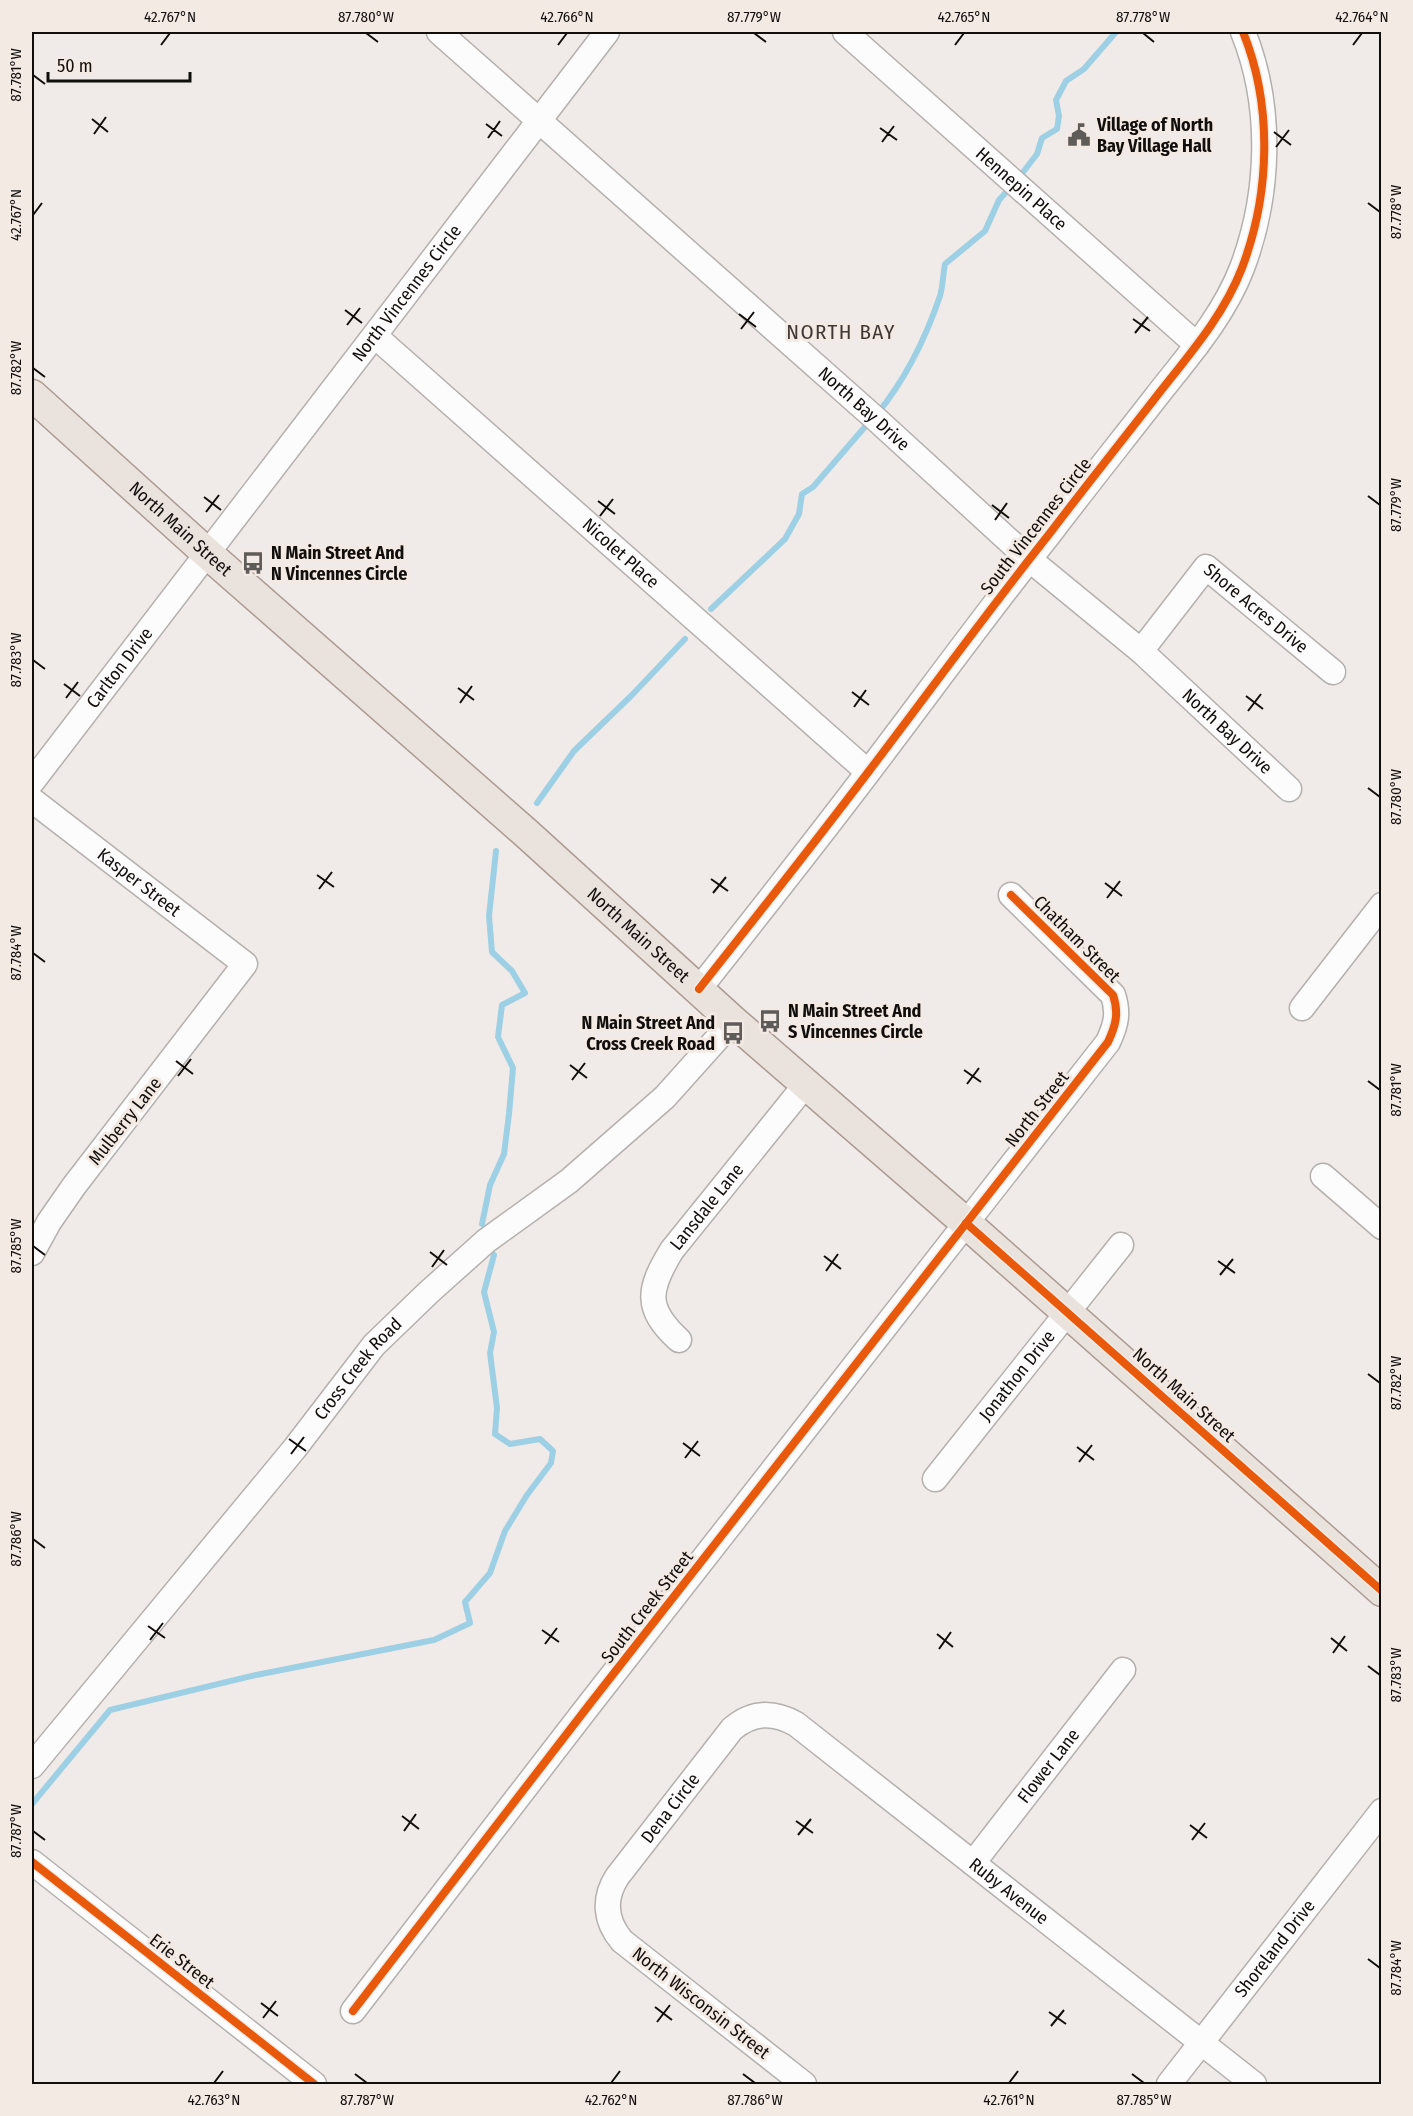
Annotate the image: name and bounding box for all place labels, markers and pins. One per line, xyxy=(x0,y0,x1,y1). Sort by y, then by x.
place label: Village of North Bay Village Hall xyxy=(1096,114,1213,157)
public building icon: Village of North Bay Village Hall xyxy=(1066,122,1092,148)
place label: N Main Street And N Vincennes Circle xyxy=(271,542,407,585)
bus stop icon: N Main Street And N Vincennes Circle xyxy=(240,550,266,576)
place label: N Main Street And S Vincennes Circle xyxy=(788,1000,923,1043)
bus stop icon: N Main Street And S Vincennes Circle xyxy=(757,1008,783,1034)
place label: N Main Street And Cross Creek Road xyxy=(582,1012,715,1055)
bus stop icon: N Main Street And Cross Creek Road xyxy=(720,1020,746,1046)

